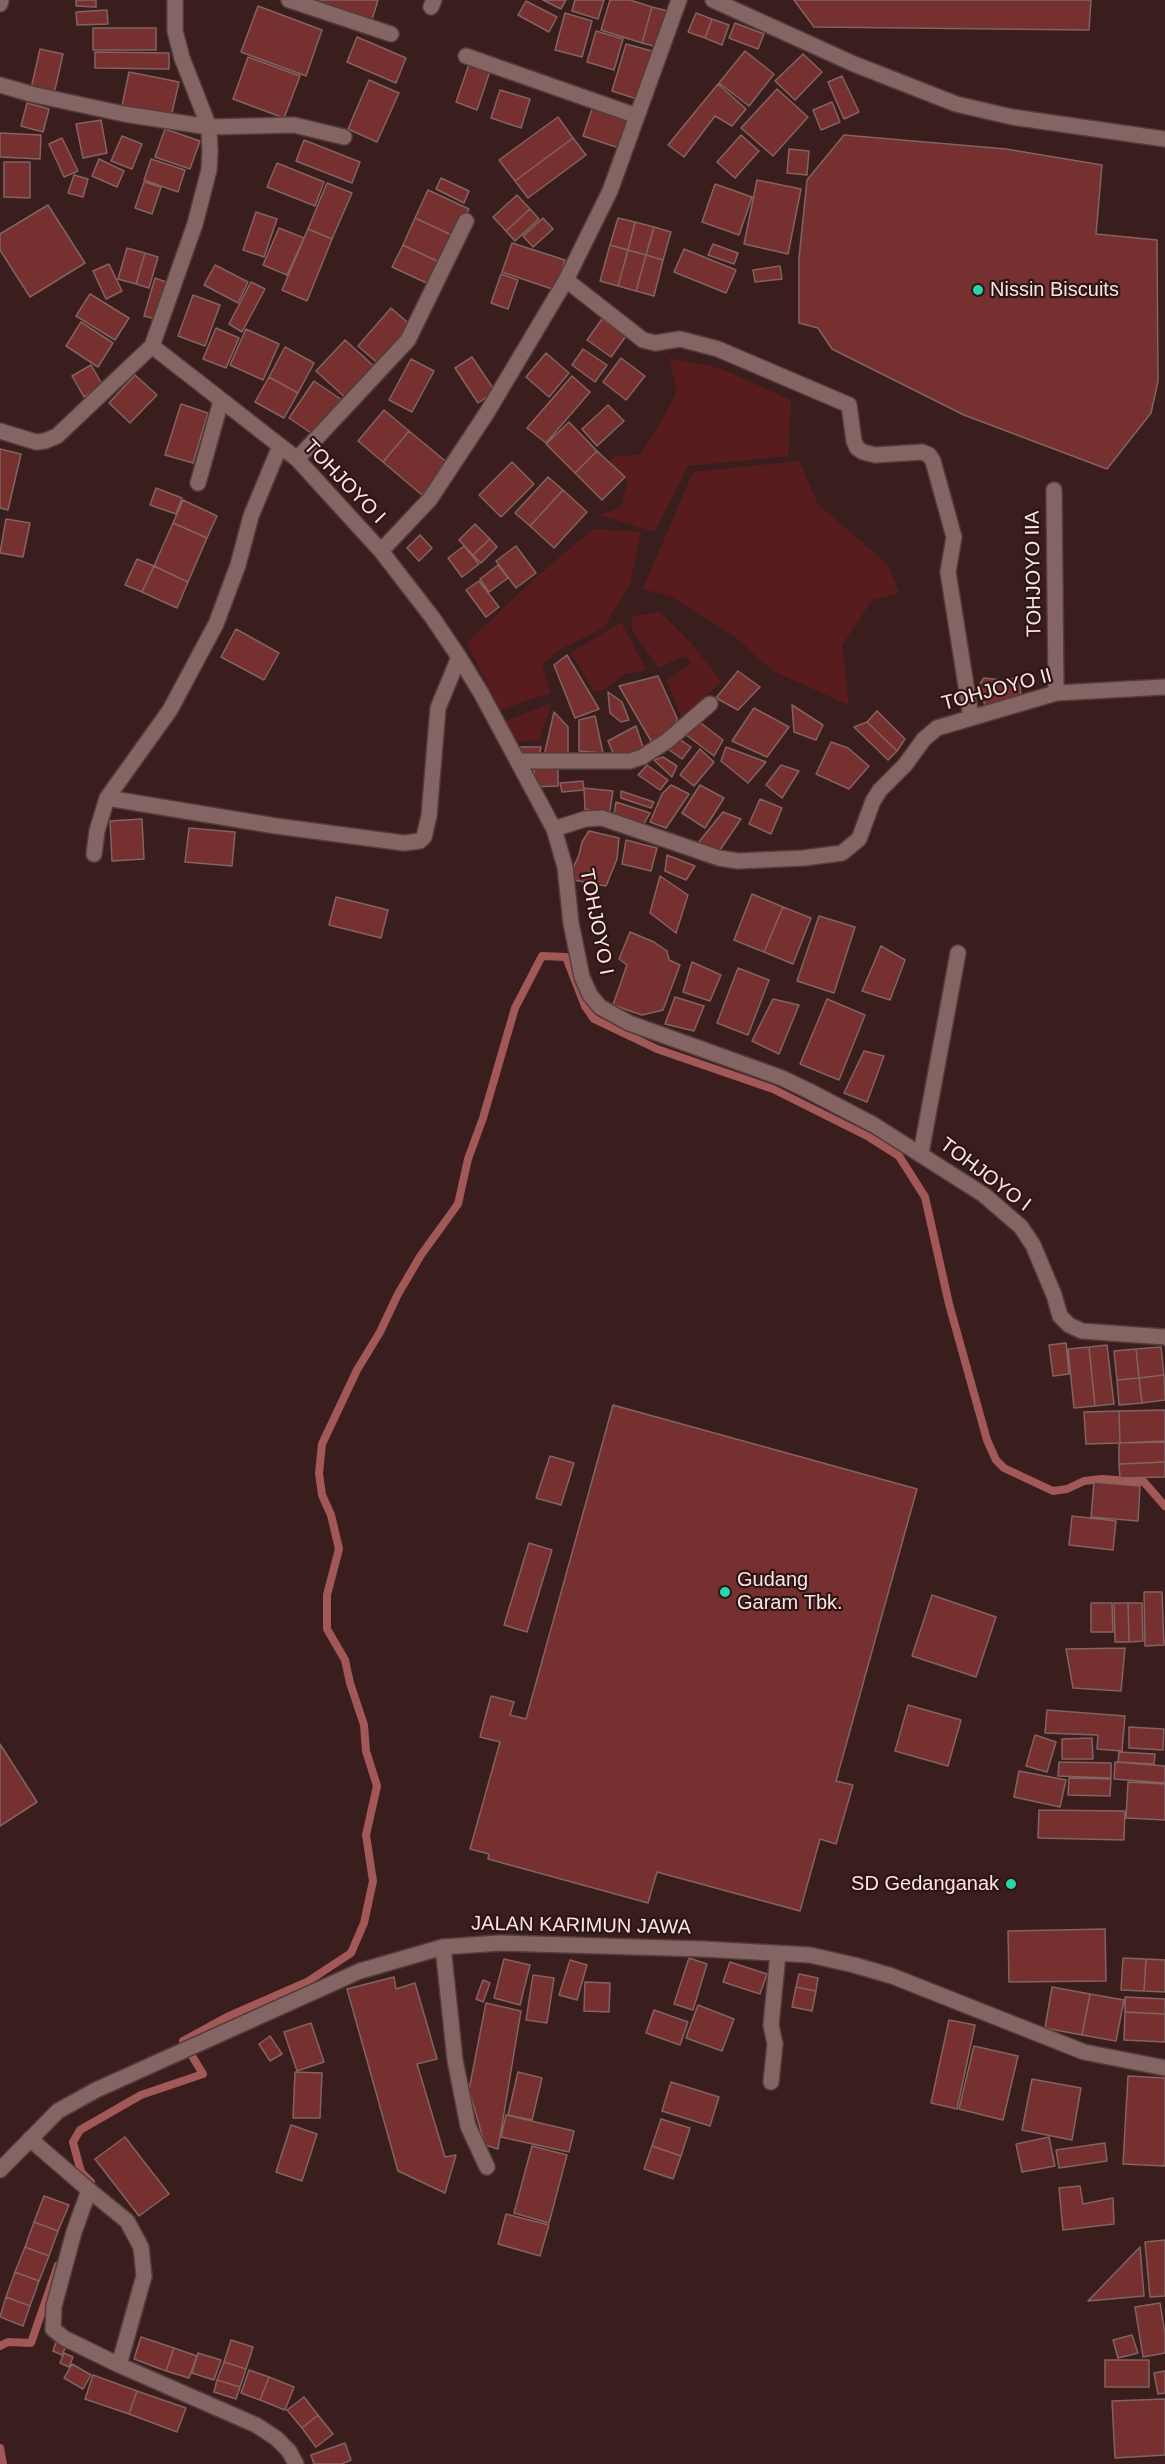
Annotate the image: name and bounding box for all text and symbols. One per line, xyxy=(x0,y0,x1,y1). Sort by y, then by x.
place label: Nissin Biscuits xyxy=(990,278,1119,302)
marker: Nissin Biscuits xyxy=(971,283,985,297)
street label: TOHJOYO I xyxy=(298,435,390,529)
street label: TOHJOYO IIA xyxy=(1021,511,1047,637)
street label: TOHJOYO II xyxy=(939,664,1055,716)
street label: TOHJOYO I xyxy=(574,867,618,977)
street label: TOHJOYO I xyxy=(935,1133,1035,1217)
place label: Gudang Garam Tbk. xyxy=(737,1568,843,1615)
marker: Gudang Garam Tbk. xyxy=(718,1585,732,1599)
place label: SD Gedanganak xyxy=(851,1872,999,1896)
marker: SD Gedanganak xyxy=(1004,1877,1018,1891)
street label: JALAN KARIMUN JAWA xyxy=(471,1912,691,1940)

